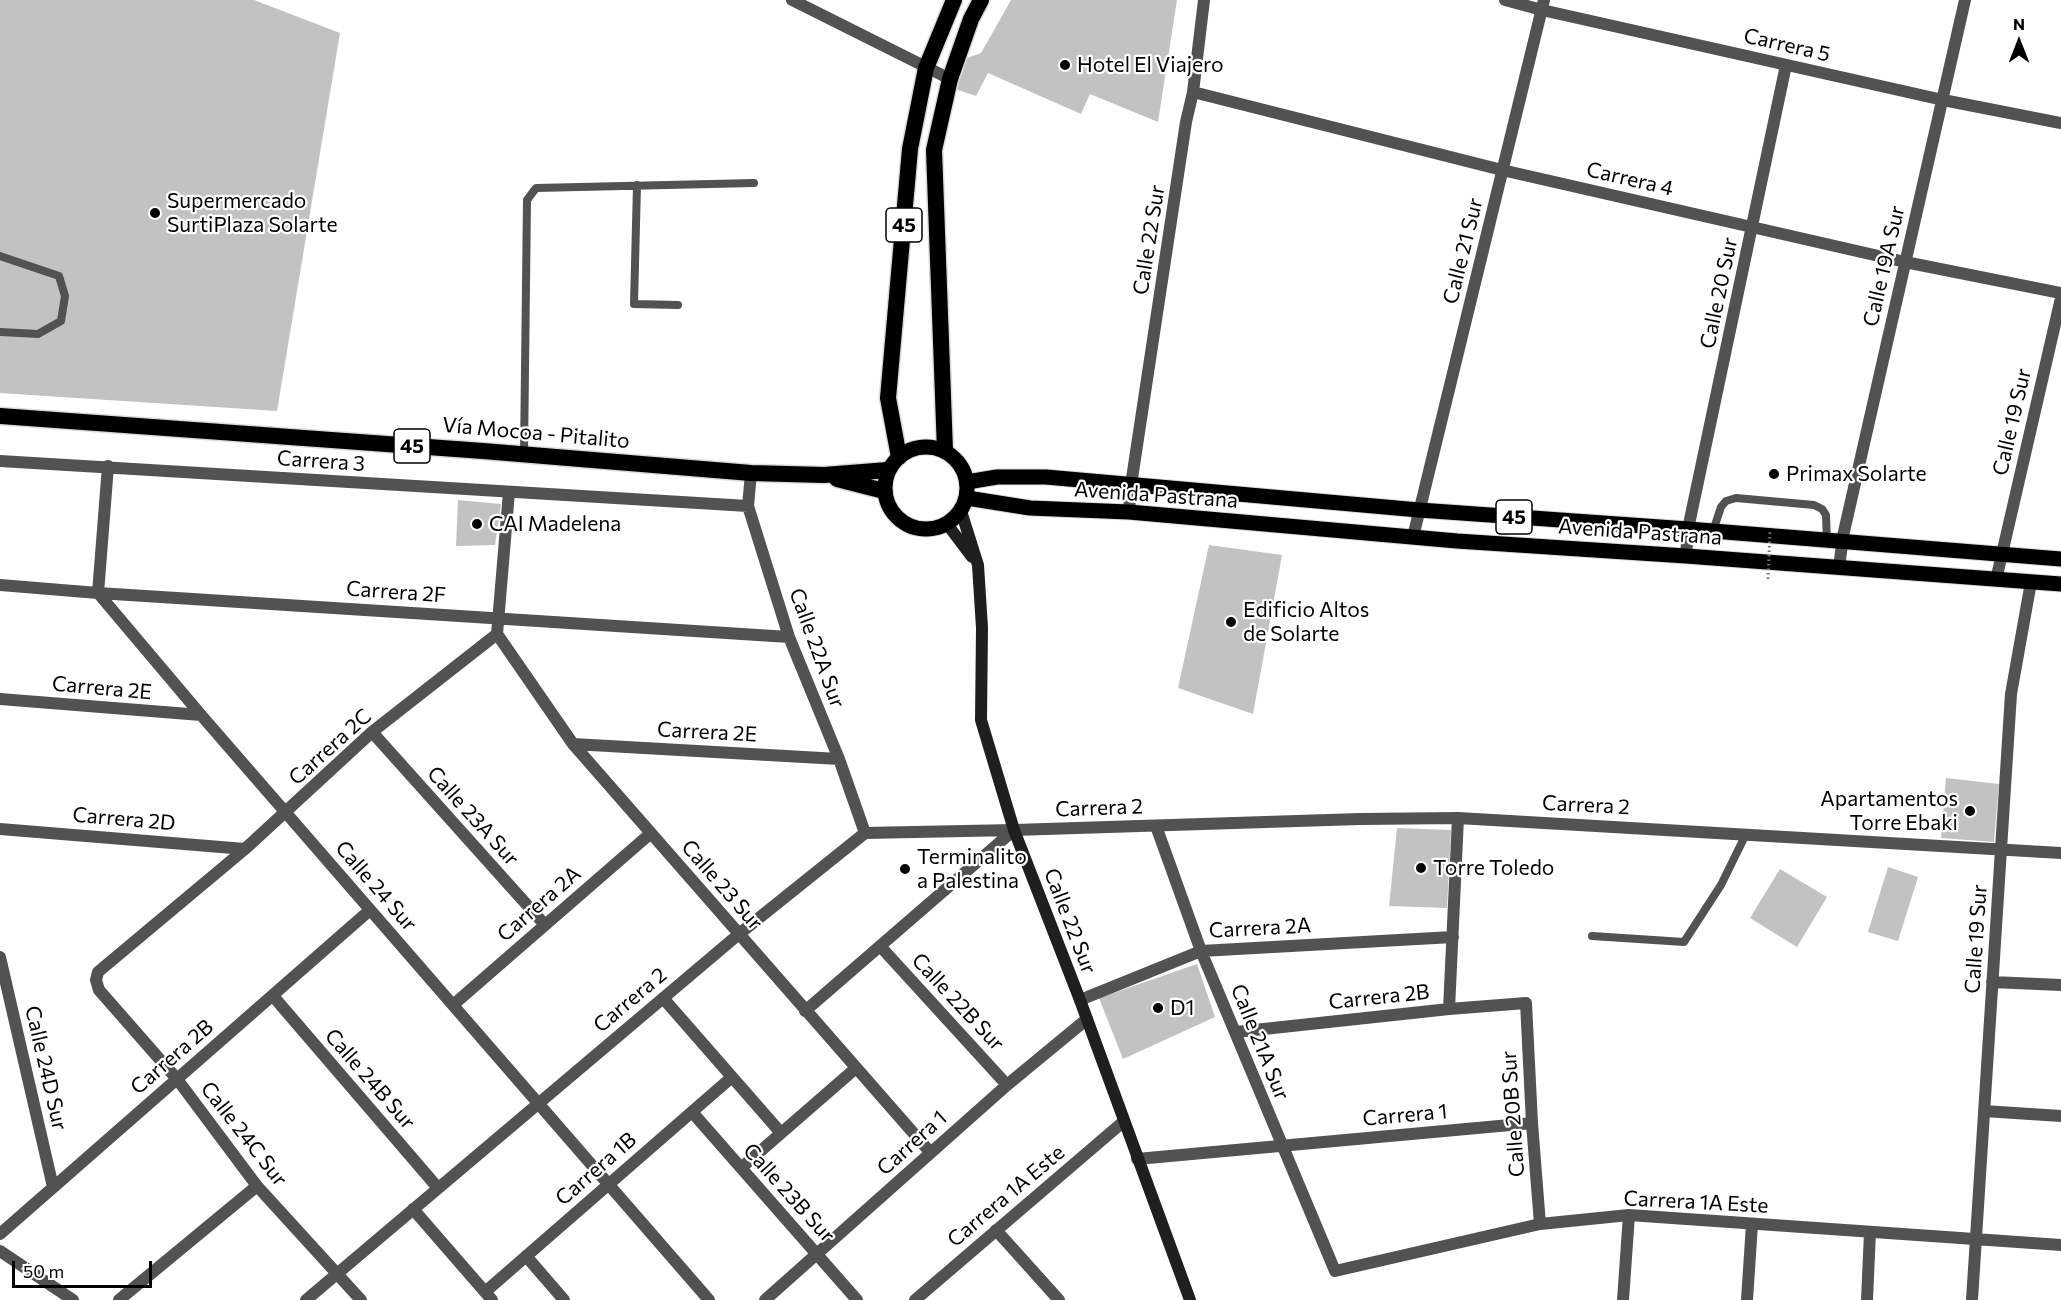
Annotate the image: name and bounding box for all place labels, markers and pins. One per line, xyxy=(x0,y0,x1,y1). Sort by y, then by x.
place label: Hotel El Viajero xyxy=(1077,52,1224,78)
marker: Hotel El Viajero xyxy=(1058,58,1072,72)
place label: Supermercado SurtiPlaza Solarte xyxy=(167,188,337,238)
marker: Supermercado SurtiPlaza Solarte xyxy=(148,206,162,220)
place label: Primax Solarte xyxy=(1786,461,1927,487)
marker: Primax Solarte xyxy=(1767,467,1781,481)
place label: CAI Madelena xyxy=(489,511,621,537)
marker: CAI Madelena xyxy=(470,517,484,531)
place label: Edificio Altos de Solarte xyxy=(1243,597,1369,647)
marker: Edificio Altos de Solarte xyxy=(1224,615,1238,629)
place label: Apartamentos Torre Ebaki xyxy=(1820,786,1958,836)
marker: Apartamentos Torre Ebaki xyxy=(1963,804,1977,818)
place label: Terminalito a Palestina xyxy=(917,844,1027,894)
place label: Torre Toledo xyxy=(1433,855,1554,881)
marker: Torre Toledo xyxy=(1414,861,1428,875)
marker: Terminalito a Palestina xyxy=(898,862,912,876)
place label: D1 xyxy=(1170,995,1194,1021)
marker: D1 xyxy=(1151,1001,1165,1015)

